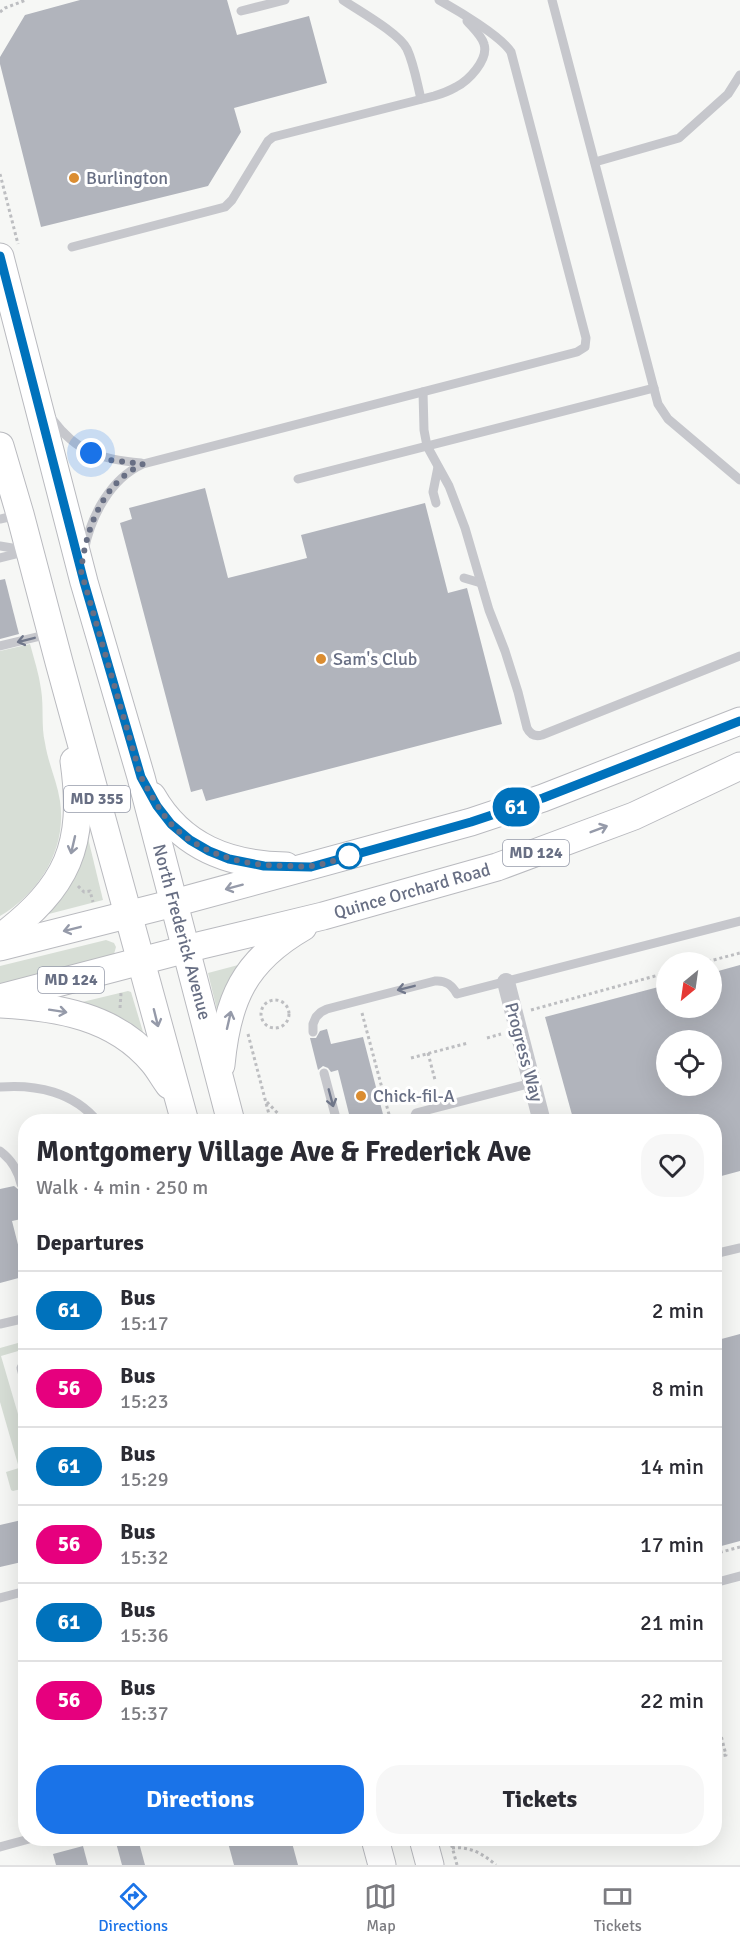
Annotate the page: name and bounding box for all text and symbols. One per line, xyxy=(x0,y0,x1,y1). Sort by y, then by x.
place label: Burlington xyxy=(86,167,168,189)
marker: Burlington xyxy=(67,171,81,185)
your location xyxy=(76,438,106,468)
one-way arrow xyxy=(16,634,35,646)
place label: Sam's Club xyxy=(333,648,417,670)
marker: Sam's Club xyxy=(314,652,328,666)
road number: MD 355 xyxy=(64,786,130,812)
line badge: 61 xyxy=(489,788,543,826)
text: 61 xyxy=(505,794,527,820)
one-way arrow xyxy=(590,823,608,834)
one-way arrow xyxy=(66,835,78,854)
road number: MD 124 xyxy=(503,840,569,866)
street label: North Frederick Avenue xyxy=(148,842,216,1022)
unlabelled marker xyxy=(336,843,362,869)
street label: Quince Orchard Road xyxy=(331,858,493,924)
one-way arrow xyxy=(225,882,244,894)
one-way arrow xyxy=(63,923,82,935)
north arrow xyxy=(656,952,722,1018)
map controls xyxy=(656,952,722,1096)
road number: MD 124 xyxy=(38,967,104,993)
one-way arrow xyxy=(397,983,416,995)
street label: Progress Way xyxy=(500,1000,548,1105)
one-way arrow xyxy=(48,1005,67,1016)
one-way arrow xyxy=(151,1008,162,1027)
one-way arrow xyxy=(223,1011,235,1030)
button: locate xyxy=(656,1030,722,1096)
place label: Chick-fil-A xyxy=(373,1085,455,1107)
one-way arrow xyxy=(325,1088,337,1107)
marker: Chick-fil-A xyxy=(354,1089,368,1103)
button: heart xyxy=(641,1134,704,1197)
text: Montgomery Village Ave & Frederick Ave xyxy=(36,1135,531,1169)
text: Walk · 4 min · 250 m xyxy=(36,1175,208,1200)
text: Departures xyxy=(36,1229,144,1256)
text: Bus xyxy=(120,1284,155,1311)
text: 61 xyxy=(58,1297,80,1323)
text: 2 min xyxy=(652,1297,704,1324)
text: 15:17 xyxy=(120,1311,169,1336)
text: Bus xyxy=(120,1362,155,1389)
text: 56 xyxy=(58,1375,80,1401)
text: 8 min xyxy=(652,1375,704,1402)
text: 15:23 xyxy=(120,1389,169,1414)
text: Bus xyxy=(120,1440,155,1467)
text: 61 xyxy=(58,1453,80,1479)
text: 14 min xyxy=(640,1453,704,1480)
text: 15:29 xyxy=(120,1467,169,1492)
text: Bus xyxy=(120,1518,155,1545)
text: 56 xyxy=(58,1531,80,1557)
text: 17 min xyxy=(640,1531,704,1558)
text: 15:32 xyxy=(120,1545,169,1570)
text: Bus xyxy=(120,1596,155,1623)
text: 61 xyxy=(58,1609,80,1635)
text: 21 min xyxy=(640,1609,704,1636)
text: 15:36 xyxy=(120,1623,169,1648)
text: Bus xyxy=(120,1674,155,1701)
text: 56 xyxy=(58,1687,80,1713)
text: 22 min xyxy=(640,1687,704,1714)
text: 15:37 xyxy=(120,1701,169,1726)
button: Directions xyxy=(36,1765,364,1834)
button: Tickets xyxy=(376,1765,704,1834)
tab: Directions xyxy=(98,1880,168,1936)
tab: Map xyxy=(364,1880,397,1936)
tab: Tickets xyxy=(594,1880,642,1936)

